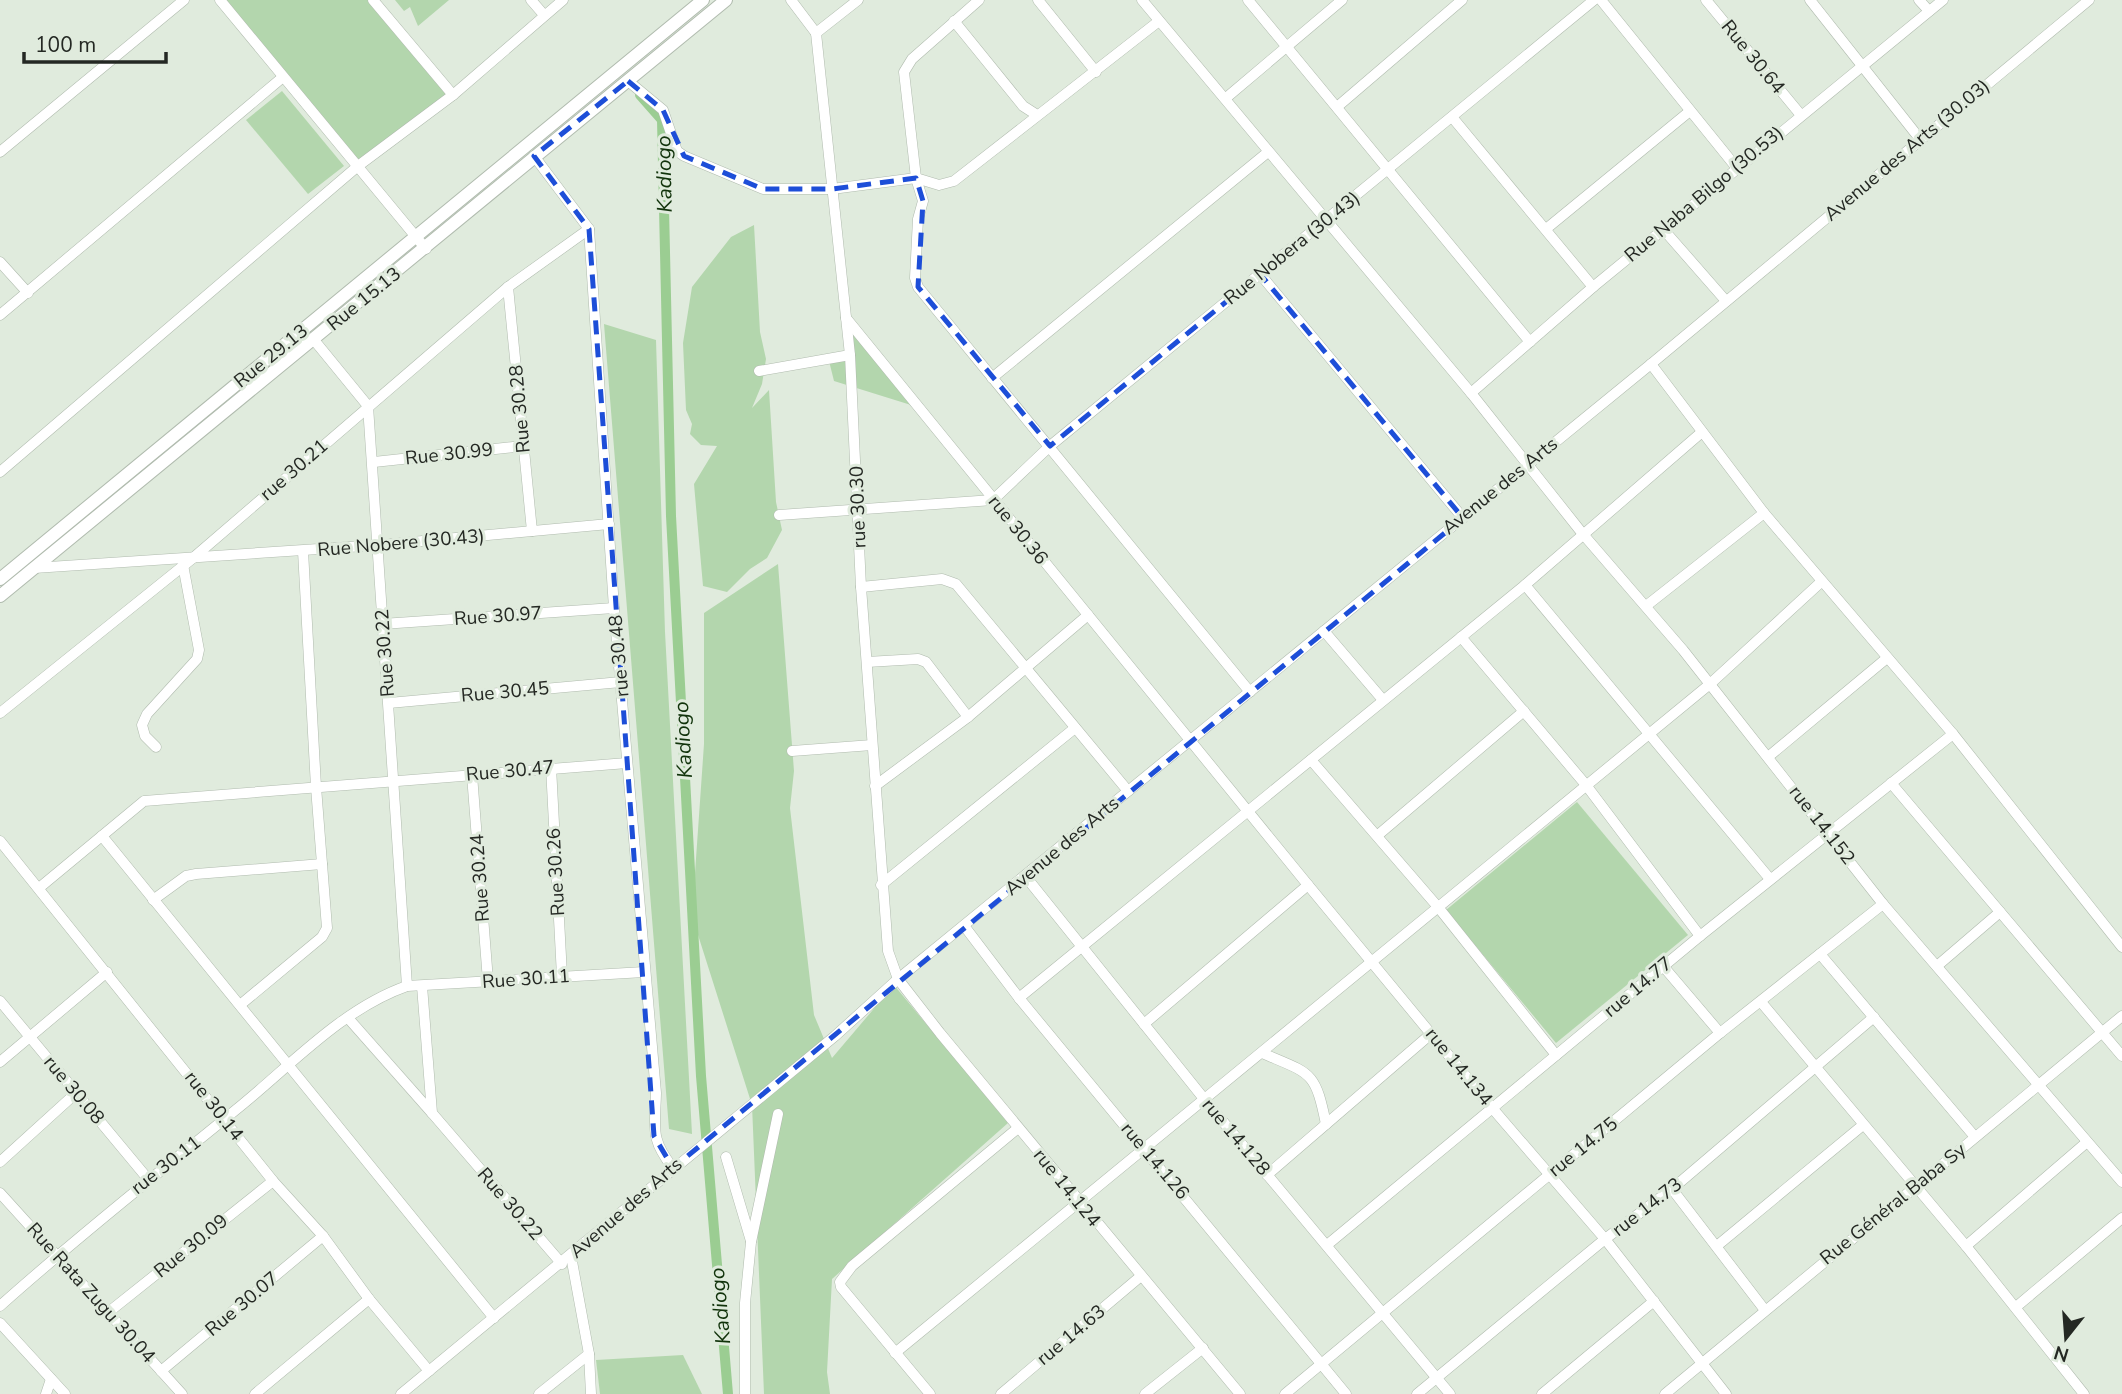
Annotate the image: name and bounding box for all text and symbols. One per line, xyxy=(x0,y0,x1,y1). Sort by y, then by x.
street label: Rue 30.64 xyxy=(1715,15,1791,99)
scale bar xyxy=(24,21,166,65)
text: 100 m xyxy=(35,31,96,59)
street label: Avenue des Arts (30.03) xyxy=(1819,73,1995,227)
street label: Rue Naba Bilgo (30.53) xyxy=(1619,120,1789,268)
water label: Kadiogo xyxy=(649,135,679,213)
street label: Rue Nobera (30.43) xyxy=(1219,185,1365,311)
street label: Rue 15.13 xyxy=(322,261,406,337)
street label: Rue 29.13 xyxy=(229,318,313,394)
street label: Rue 30.28 xyxy=(503,364,537,454)
street label: Avenue des Arts xyxy=(1437,431,1563,541)
street label: rue 30.21 xyxy=(254,433,334,507)
street label: Rue 30.99 xyxy=(404,436,494,472)
street label: rue 30.30 xyxy=(844,465,872,549)
street label: rue 30.36 xyxy=(982,490,1054,570)
street label: Rue Nobere (30.43) xyxy=(316,523,486,563)
street label: Rue 30.97 xyxy=(453,600,543,632)
street label: Rue 30.22 xyxy=(369,608,401,698)
street label: rue 30.48 xyxy=(602,614,636,698)
street label: Rue 30.45 xyxy=(460,675,550,709)
water label: Kadiogo xyxy=(667,701,699,779)
street label: Rue 30.47 xyxy=(465,754,555,788)
street label: rue 14.152 xyxy=(1783,780,1861,870)
street label: Avenue des Arts xyxy=(999,790,1125,902)
street label: Rue 30.26 xyxy=(541,827,571,917)
street label: Rue 30.24 xyxy=(464,833,496,923)
street label: rue 14.77 xyxy=(1598,951,1678,1023)
street label: Rue 30.11 xyxy=(481,963,571,995)
street label: rue 14.134 xyxy=(1419,1022,1499,1112)
street label: rue 30.08 xyxy=(38,1050,110,1130)
street label: rue 30.14 xyxy=(178,1066,250,1146)
street label: rue 14.128 xyxy=(1196,1093,1276,1181)
street label: rue 14.75 xyxy=(1543,1111,1623,1183)
street label: rue 14.126 xyxy=(1115,1117,1195,1205)
street label: rue 30.11 xyxy=(126,1129,206,1201)
street label: Rue Général Baba Sy xyxy=(1815,1137,1972,1271)
street label: rue 14.124 xyxy=(1027,1143,1107,1233)
street label: Avenue des Arts xyxy=(564,1152,688,1264)
street label: Rue 30.22 xyxy=(471,1162,549,1246)
street label: rue 14.73 xyxy=(1607,1171,1687,1243)
street label: Rue 30.09 xyxy=(149,1208,233,1284)
street label: Rue Rata Zugu 30.04 xyxy=(21,1217,161,1369)
street label: Rue 30.07 xyxy=(200,1266,284,1342)
water label: Kadiogo xyxy=(703,1266,737,1346)
street label: rue 14.63 xyxy=(1031,1299,1111,1371)
north arrow xyxy=(2031,1303,2101,1373)
text: N xyxy=(2051,1339,2072,1368)

